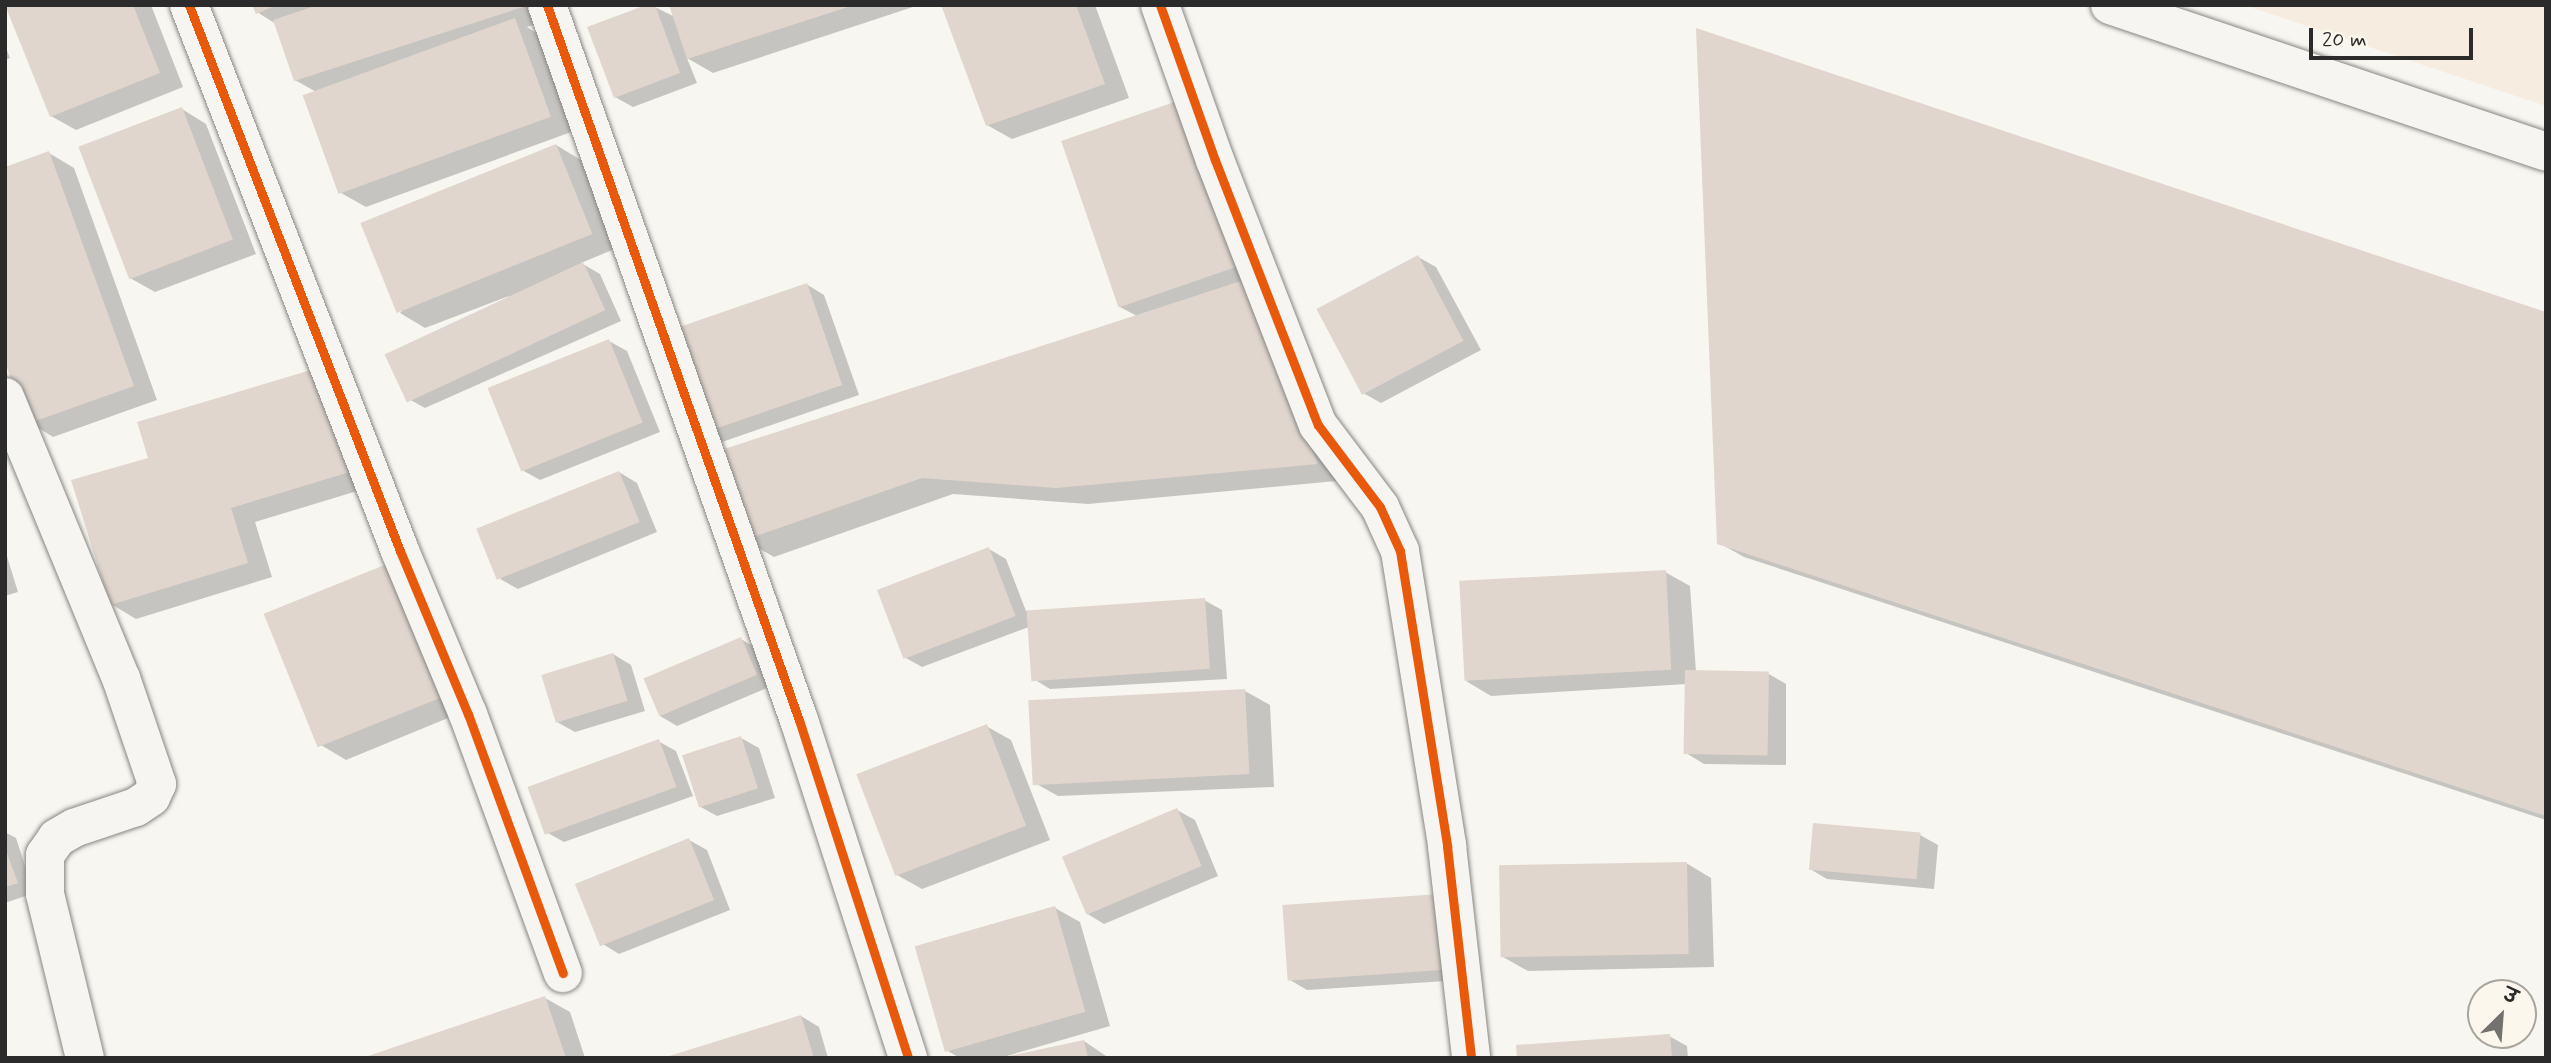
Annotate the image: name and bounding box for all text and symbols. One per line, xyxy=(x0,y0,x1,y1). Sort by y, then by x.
scale bar xyxy=(2313,14,2478,58)
text: 20 m xyxy=(2322,26,2367,54)
north arrow xyxy=(2467,979,2537,1049)
text: उ xyxy=(2499,982,2521,1010)

